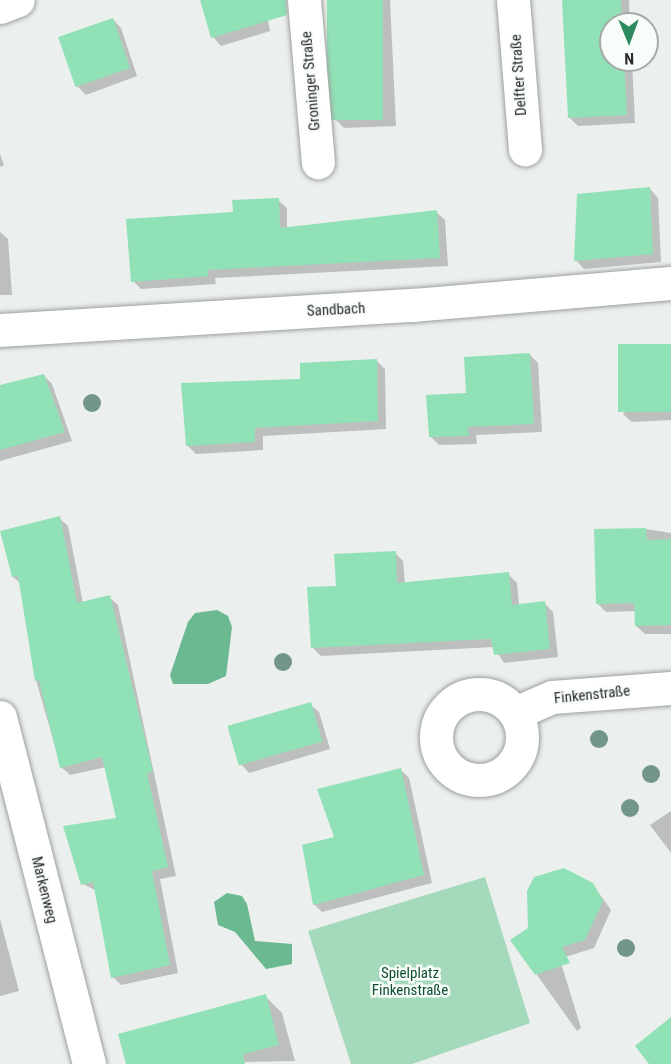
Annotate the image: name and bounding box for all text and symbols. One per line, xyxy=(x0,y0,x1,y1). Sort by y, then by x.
north arrow xyxy=(599,12,659,72)
street label: Groninger Straße xyxy=(298,31,324,131)
street label: Delfter Straße xyxy=(507,34,531,116)
text: N xyxy=(624,49,634,68)
street label: Sandbach xyxy=(306,299,366,321)
street label: Finkenstraße xyxy=(553,682,631,708)
street label: Markenweg xyxy=(27,855,61,925)
park label: Spielplatz Finkenstraße xyxy=(372,964,448,999)

